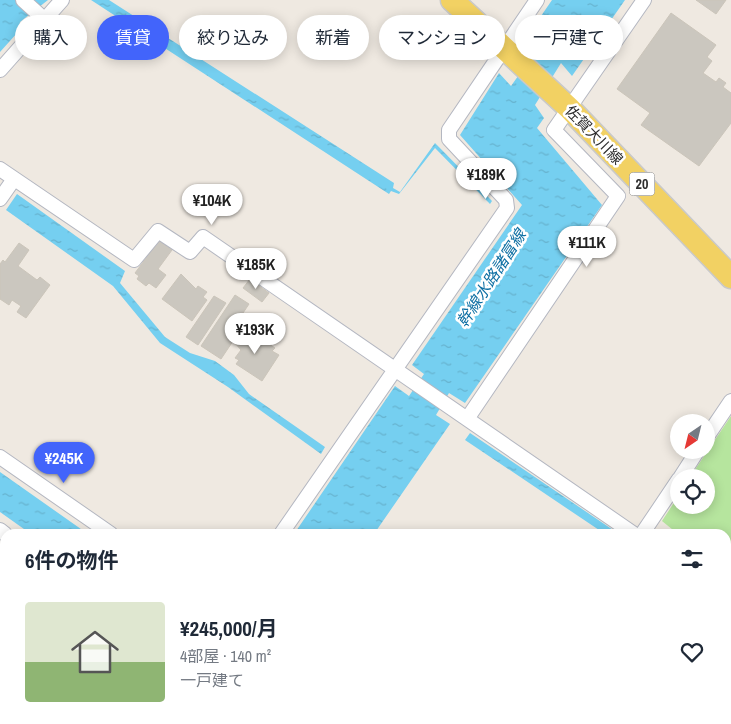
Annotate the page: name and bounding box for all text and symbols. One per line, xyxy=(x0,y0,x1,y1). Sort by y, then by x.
chip: 購入 xyxy=(15,15,87,60)
chip: 賃貸 xyxy=(97,15,169,60)
chip: 絞り込み xyxy=(179,15,287,60)
chip: 新着 xyxy=(297,15,369,60)
chip: マンション xyxy=(379,15,505,60)
chip: 一戸建て xyxy=(515,15,623,60)
street label: 佐賀大川線 xyxy=(561,100,628,169)
pin: ¥189K xyxy=(451,158,521,200)
text: ¥189K xyxy=(467,163,505,185)
road number: 20 xyxy=(630,172,654,195)
pin: ¥104K xyxy=(177,184,247,226)
text: ¥104K xyxy=(193,189,231,211)
water label: 幹線水路諸富線 xyxy=(451,223,532,331)
pin: ¥111K xyxy=(552,226,622,268)
text: ¥111K xyxy=(568,231,606,253)
pin: ¥185K xyxy=(221,248,291,290)
text: ¥185K xyxy=(237,253,275,275)
pin: ¥193K xyxy=(220,312,290,355)
text: ¥193K xyxy=(236,318,274,340)
north arrow xyxy=(670,414,715,459)
map controls xyxy=(670,414,715,514)
pin: ¥245K xyxy=(29,442,99,484)
text: ¥245K xyxy=(45,447,83,469)
button: locate xyxy=(670,469,715,514)
icon: filters xyxy=(678,545,706,573)
text: 6件の物件 xyxy=(25,546,119,575)
text: ¥245,000/月 xyxy=(180,614,278,643)
icon: home xyxy=(65,622,125,682)
icon: heart xyxy=(678,638,706,666)
text: 4部屋 · 140 m² xyxy=(180,645,271,667)
text: 一戸建て xyxy=(180,669,244,691)

